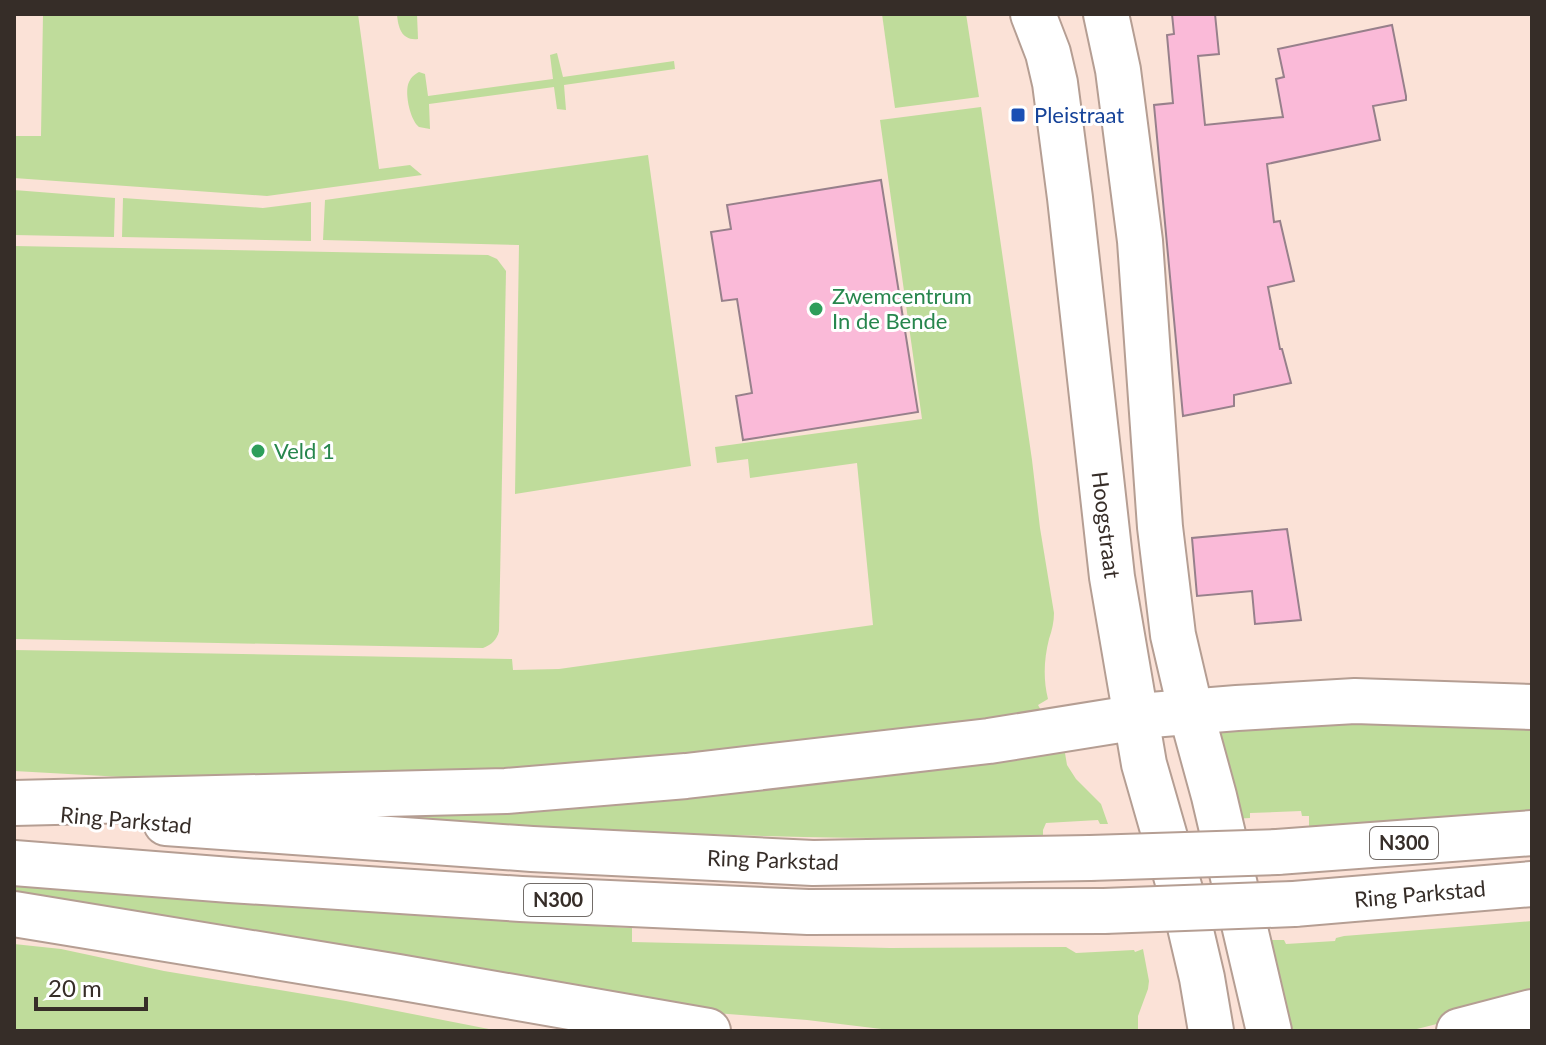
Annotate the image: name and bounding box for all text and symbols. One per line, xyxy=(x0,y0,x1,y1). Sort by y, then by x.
place label: Pleistraat xyxy=(1034,101,1124,128)
marker: Pleistraat xyxy=(1009,106,1027,124)
place label: Zwemcentrum In de Bende xyxy=(832,282,972,334)
marker: Zwemcentrum In de Bende xyxy=(807,300,825,318)
place label: Veld 1 xyxy=(274,437,335,464)
marker: Veld 1 xyxy=(249,442,267,460)
street label: Hoogstraat xyxy=(1087,470,1126,580)
street label: Ring Parkstad xyxy=(59,800,193,839)
road number: N300 xyxy=(1370,827,1438,859)
street label: Ring Parkstad xyxy=(707,844,839,875)
street label: Ring Parkstad xyxy=(1353,874,1487,913)
road number: N300 xyxy=(524,884,592,916)
scale bar xyxy=(36,961,146,1011)
text: 20 m xyxy=(48,973,102,1002)

